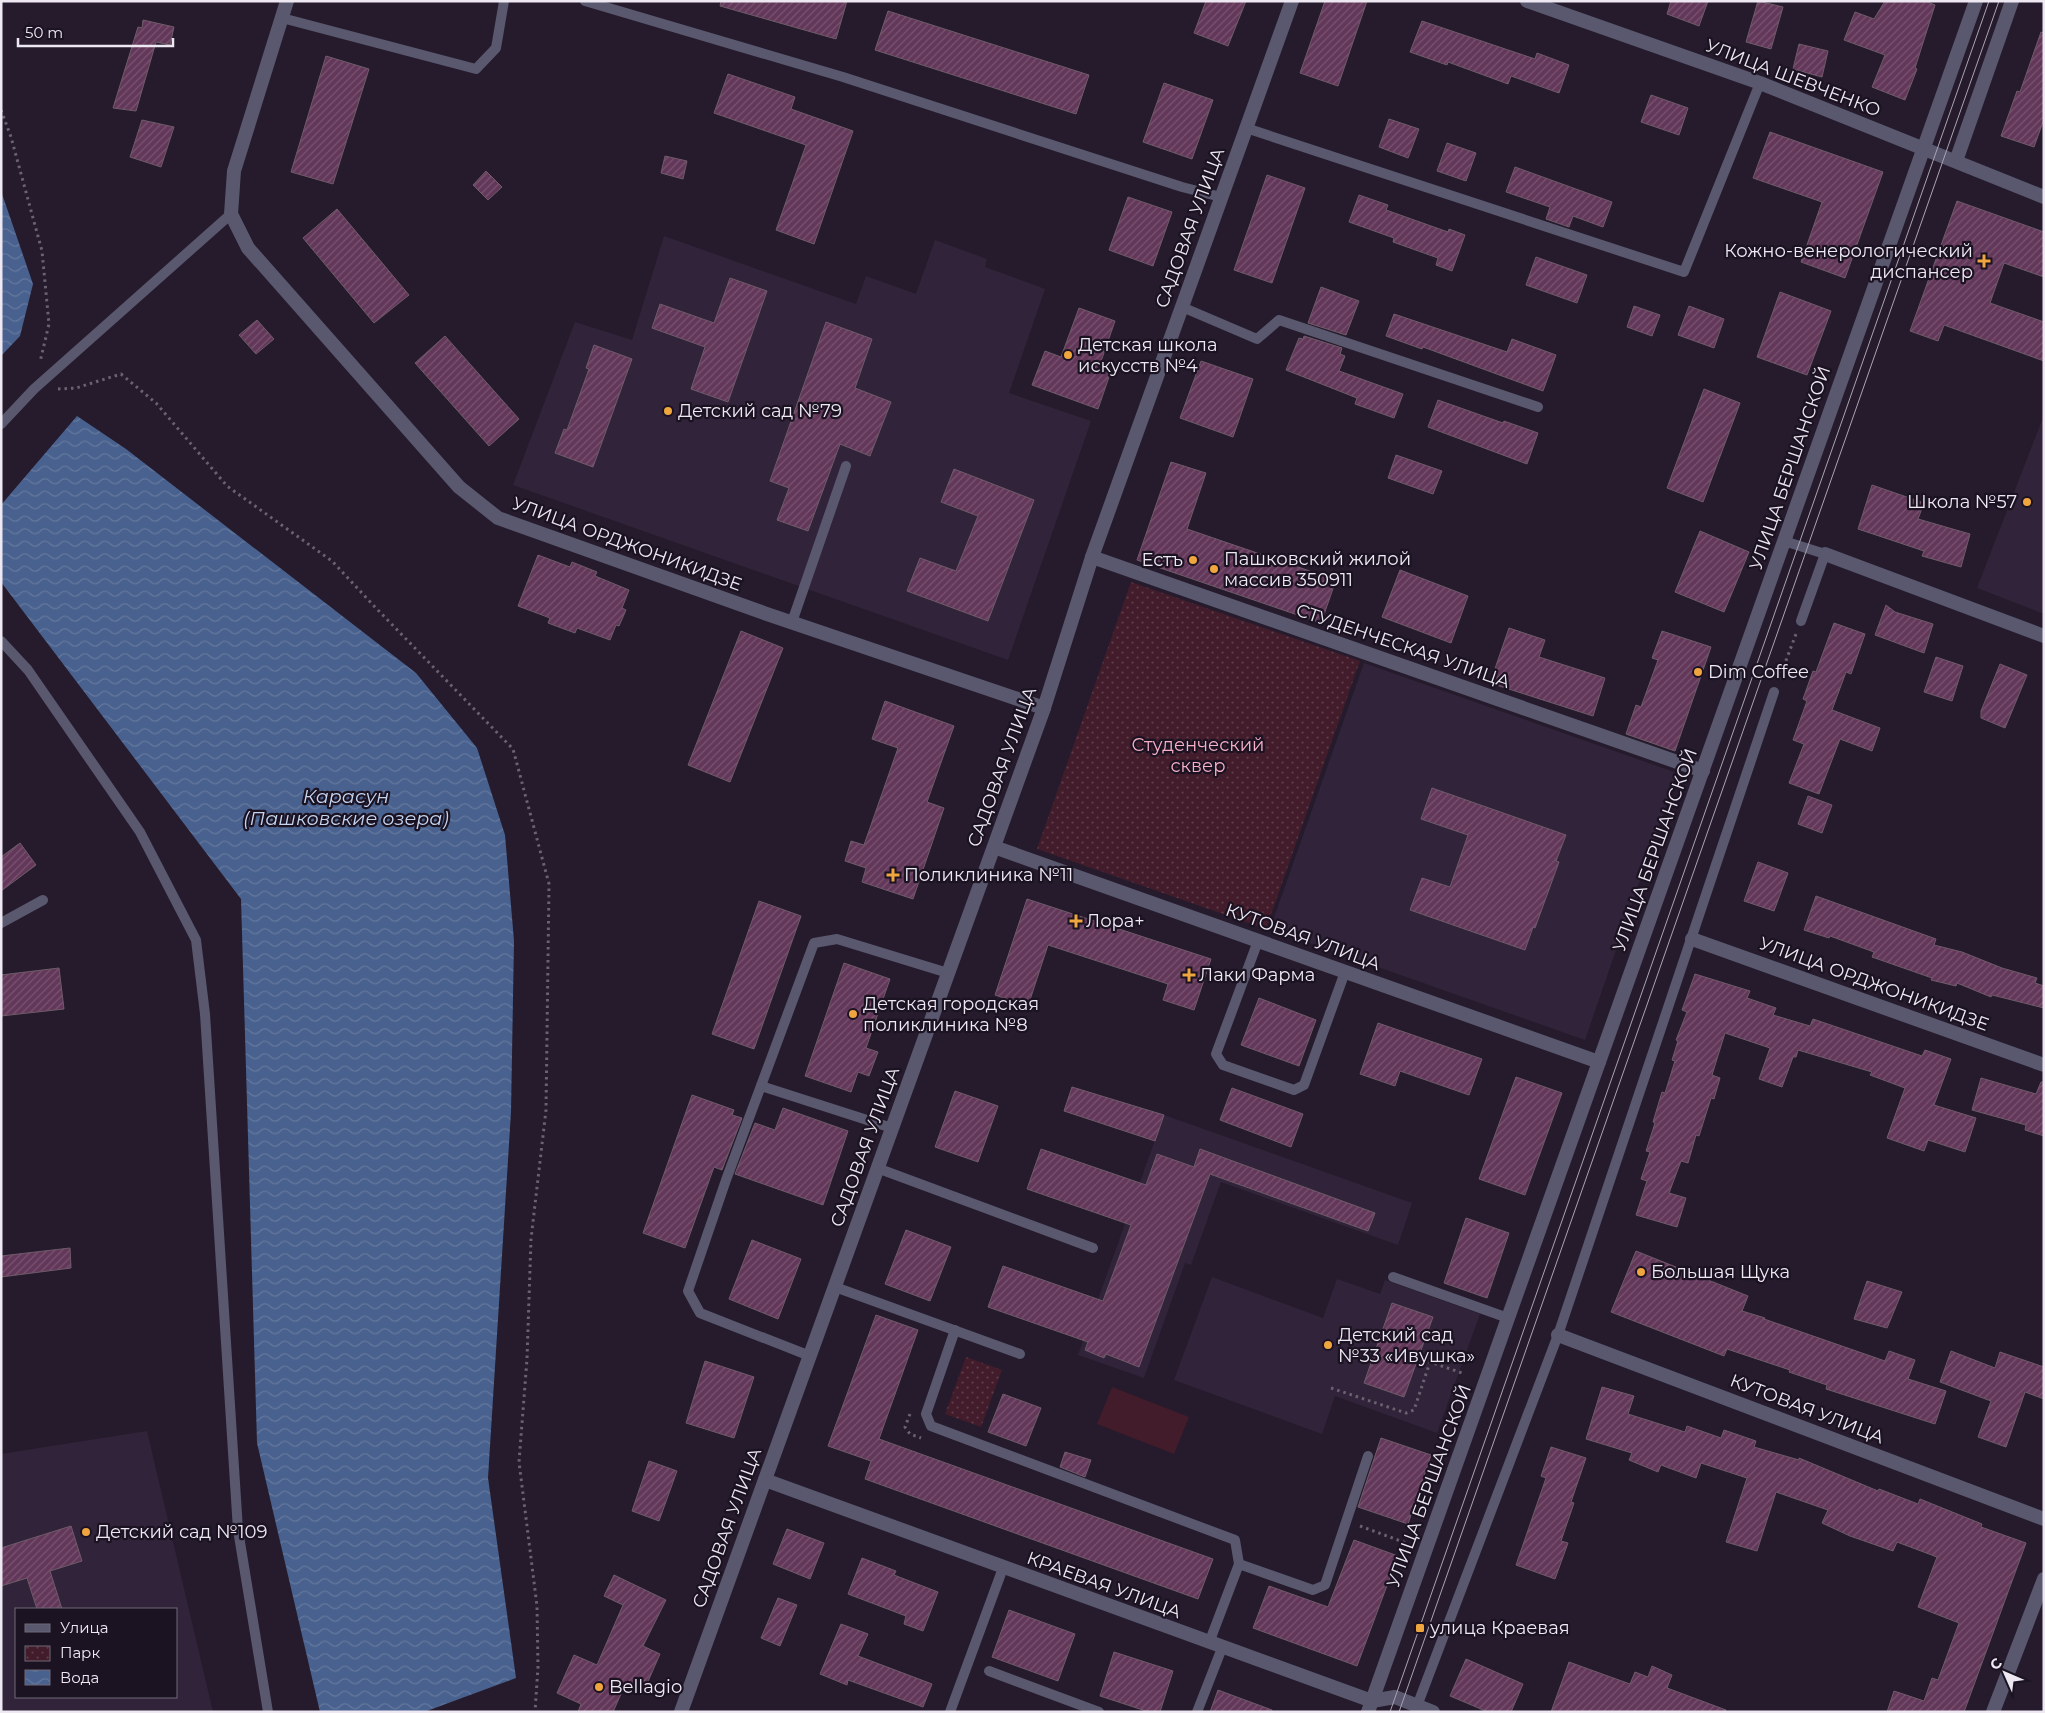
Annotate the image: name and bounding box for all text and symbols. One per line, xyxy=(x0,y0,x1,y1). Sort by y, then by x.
scale bar xyxy=(18,15,172,47)
text: 50 m xyxy=(25,23,63,42)
street label: УЛИЦА ШЕВЧЕНКО xyxy=(1702,34,1884,122)
street label: САДОВАЯ УЛИЦА xyxy=(1151,144,1229,311)
place label: Кожно-венерологический диспансер xyxy=(1724,240,1973,283)
marker: Кожно-венерологический диспансер xyxy=(1977,254,1991,268)
place label: Детская школа искусств №4 xyxy=(1078,334,1217,377)
marker: Детская школа искусств №4 xyxy=(1062,349,1074,361)
street label: УЛИЦА БЕРШАНСКОЙ xyxy=(1745,363,1835,573)
place label: Детский сад №79 xyxy=(678,400,842,422)
marker: Детский сад №79 xyxy=(662,405,674,417)
place label: Школа №57 xyxy=(1907,491,2017,513)
street label: УЛИЦА ОРДЖОНИКИДЗЕ xyxy=(509,492,745,596)
marker: Школа №57 xyxy=(2021,496,2033,508)
place label: Пашковский жилой массив 350911 xyxy=(1224,548,1411,591)
place label: Естъ xyxy=(1141,549,1183,571)
marker: Естъ xyxy=(1187,554,1199,566)
marker: Пашковский жилой массив 350911 xyxy=(1208,563,1220,575)
street label: СТУДЕНЧЕСКАЯ УЛИЦА xyxy=(1293,599,1513,693)
place label: Dim Coffee xyxy=(1708,661,1809,683)
marker: Dim Coffee xyxy=(1692,666,1704,678)
street label: САДОВАЯ УЛИЦА xyxy=(963,683,1041,850)
park label: Студенческий сквер xyxy=(1131,734,1265,777)
street label: УЛИЦА БЕРШАНСКОЙ xyxy=(1608,745,1702,955)
water label: Карасун (Пашковские озера) xyxy=(243,785,449,830)
place label: Поликлиника №11 xyxy=(904,864,1073,886)
marker: Поликлиника №11 xyxy=(886,868,900,882)
street label: КУТОВАЯ УЛИЦА xyxy=(1223,899,1384,975)
place label: Лора+ xyxy=(1086,910,1145,932)
marker: Лора+ xyxy=(1070,915,1082,927)
street label: УЛИЦА ОРДЖОНИКИДЗЕ xyxy=(1756,932,1992,1036)
place label: Лаки Фарма xyxy=(1199,964,1315,986)
marker: Лаки Фарма xyxy=(1183,969,1195,981)
place label: Детская городская поликлиника №8 xyxy=(863,993,1039,1036)
marker: Детская городская поликлиника №8 xyxy=(847,1008,859,1020)
street label: САДОВАЯ УЛИЦА xyxy=(826,1063,904,1230)
place label: Большая Щука xyxy=(1651,1261,1790,1283)
marker: Большая Щука xyxy=(1635,1266,1647,1278)
place label: Детский сад №33 «Ивушка» xyxy=(1338,1324,1475,1367)
marker: Детский сад №33 «Ивушка» xyxy=(1322,1339,1334,1351)
street label: КУТОВАЯ УЛИЦА xyxy=(1727,1369,1888,1449)
street label: УЛИЦА БЕРШАНСКОЙ xyxy=(1382,1381,1476,1591)
street label: САДОВАЯ УЛИЦА xyxy=(688,1444,766,1611)
place label: Детский сад №109 xyxy=(96,1521,267,1543)
marker: Детский сад №109 xyxy=(80,1526,92,1538)
street label: КРАЕВАЯ УЛИЦА xyxy=(1024,1547,1185,1623)
legend xyxy=(15,1608,178,1698)
place label: улица Краевая xyxy=(1429,1617,1570,1639)
text: Улица xyxy=(60,1618,108,1637)
marker: улица Краевая xyxy=(1414,1622,1426,1634)
text: Парк xyxy=(60,1643,100,1662)
north arrow xyxy=(1980,1648,2030,1698)
text: С xyxy=(1986,1654,2006,1674)
text: Вода xyxy=(60,1668,99,1687)
place label: Bellagio xyxy=(609,1676,682,1698)
marker: Bellagio xyxy=(593,1681,605,1693)

